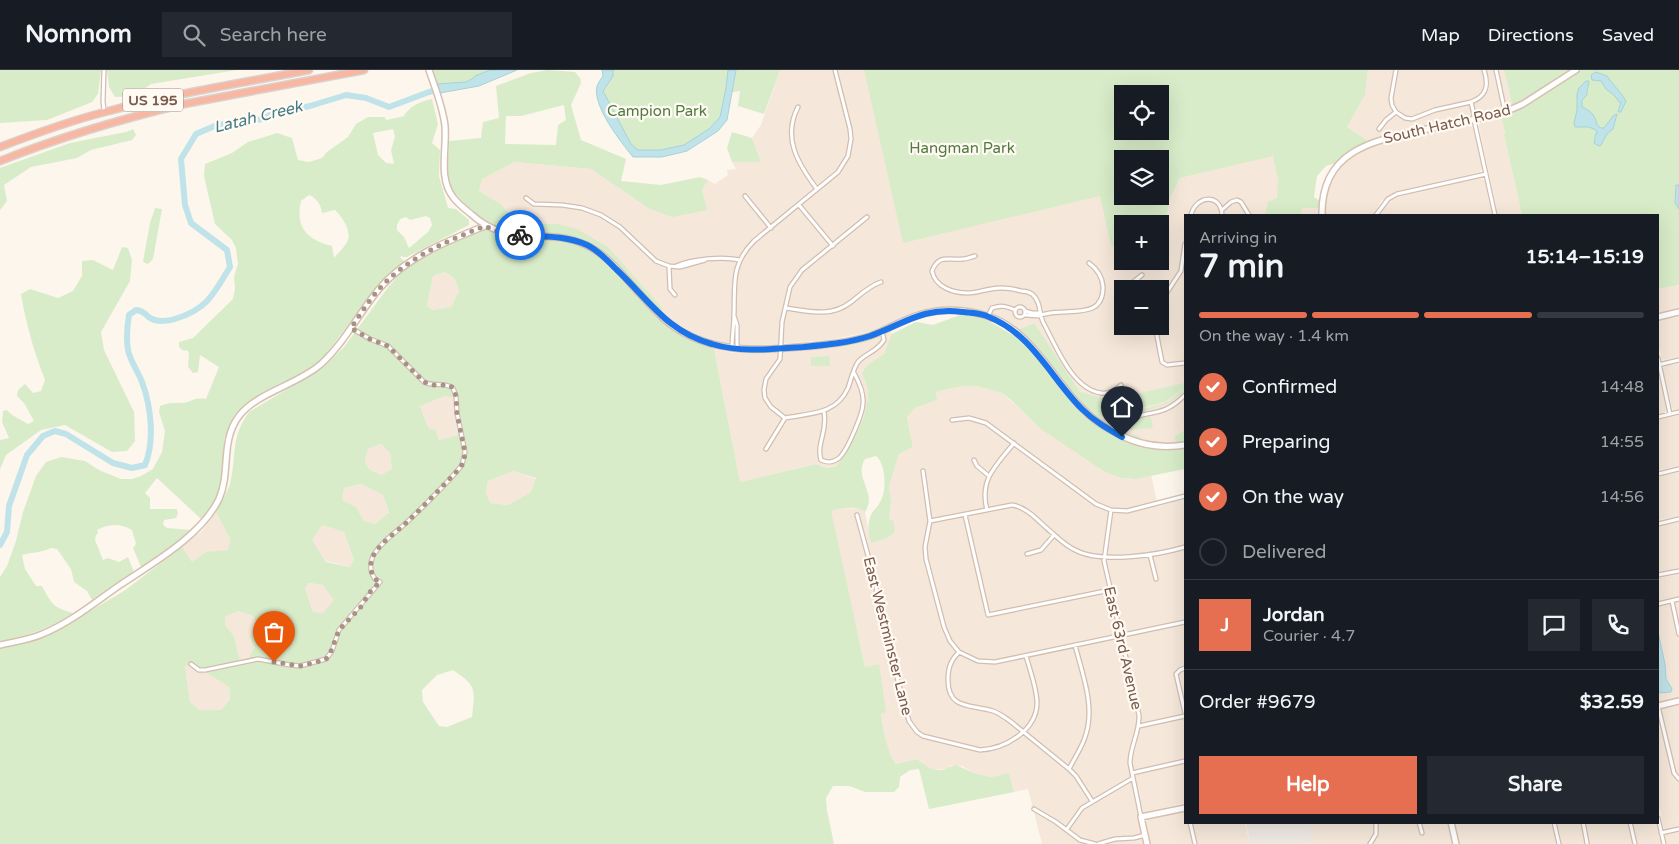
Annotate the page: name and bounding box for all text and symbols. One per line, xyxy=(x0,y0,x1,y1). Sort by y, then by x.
search box xyxy=(162,12,512,57)
text: Nomnom xyxy=(25,20,132,49)
icon: search xyxy=(180,21,208,49)
text: Search here xyxy=(220,24,327,46)
text: Map xyxy=(1421,24,1460,46)
text: Directions xyxy=(1488,24,1574,46)
text: Saved xyxy=(1602,24,1654,46)
map controls xyxy=(1114,85,1169,335)
button: locate xyxy=(1114,85,1169,140)
road number: US 195 xyxy=(123,88,183,112)
water label: Latah Creek xyxy=(212,96,306,138)
street label: South Hatch Road xyxy=(1382,101,1512,147)
park label: Campion Park xyxy=(607,102,707,120)
park label: Hangman Park xyxy=(909,139,1015,157)
button: layers xyxy=(1114,150,1169,205)
courier xyxy=(495,210,545,260)
button: + xyxy=(1114,215,1169,270)
icon: bike xyxy=(506,221,534,249)
text: Arriving in xyxy=(1199,228,1277,248)
text: 15:14–15:19 xyxy=(1525,246,1644,268)
text: 7 min xyxy=(1199,248,1284,286)
button: − xyxy=(1114,280,1169,335)
text: On the way · 1.4 km xyxy=(1199,326,1349,346)
icon: check xyxy=(1199,373,1227,401)
text: Confirmed xyxy=(1242,376,1337,398)
text: 14:48 xyxy=(1600,377,1644,397)
pin xyxy=(1101,386,1143,437)
icon: home xyxy=(1108,393,1136,421)
icon: check xyxy=(1199,428,1227,456)
text: Preparing xyxy=(1242,431,1331,453)
text: 14:55 xyxy=(1600,432,1644,452)
icon: check xyxy=(1199,483,1227,511)
text: On the way xyxy=(1242,486,1344,508)
text: 14:56 xyxy=(1600,487,1644,507)
text: Delivered xyxy=(1242,541,1327,563)
street label: East Westminster Lane xyxy=(860,555,916,717)
street label: East 63rd Avenue xyxy=(1100,585,1146,711)
button: chat xyxy=(1528,599,1580,651)
button: phone xyxy=(1592,599,1644,651)
text: Jordan xyxy=(1263,604,1325,626)
pin xyxy=(253,611,295,662)
text: J xyxy=(1221,614,1229,636)
icon: bag xyxy=(260,618,288,646)
text: Courier · 4.7 xyxy=(1263,626,1355,646)
text: Order #9679 xyxy=(1199,691,1316,713)
text: $32.59 xyxy=(1580,691,1644,713)
button: Help xyxy=(1199,756,1417,814)
button: Share xyxy=(1427,756,1644,814)

